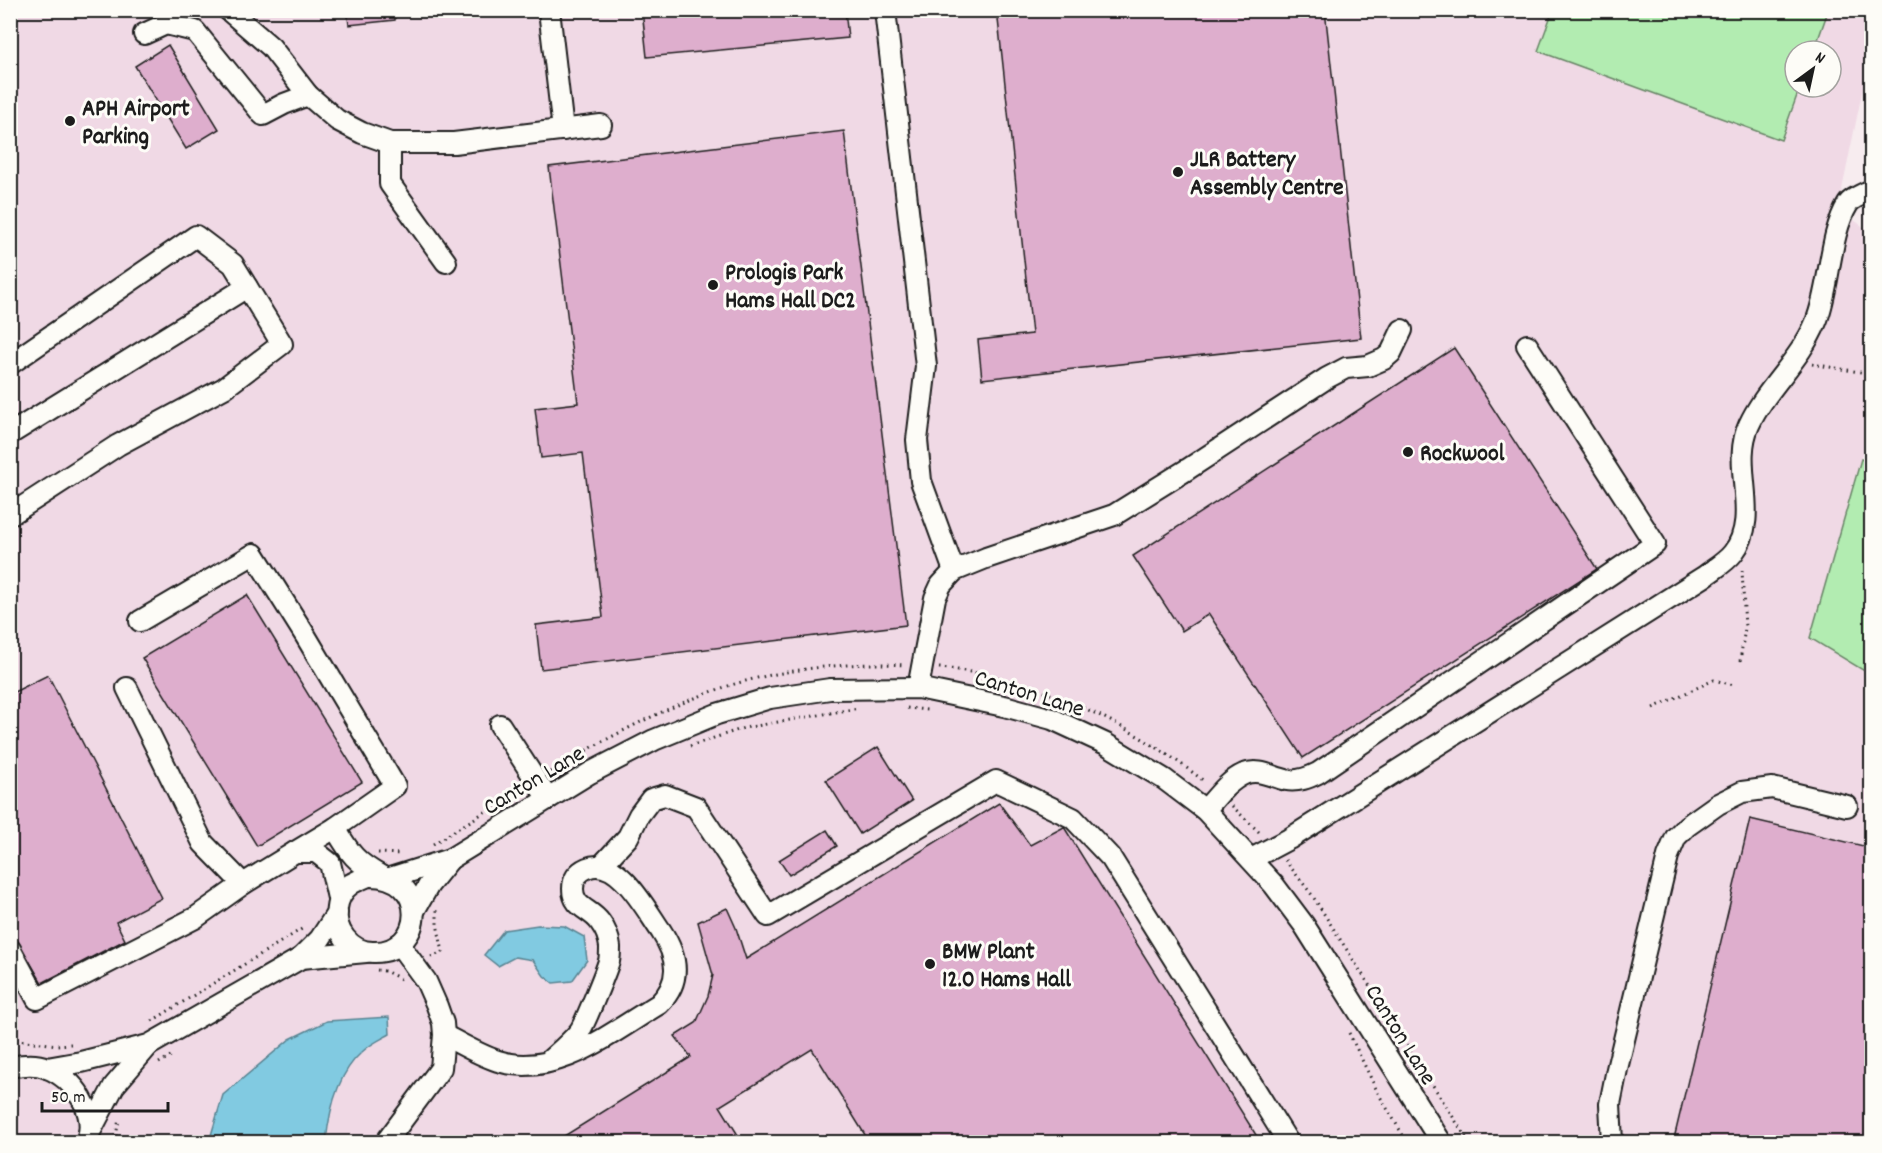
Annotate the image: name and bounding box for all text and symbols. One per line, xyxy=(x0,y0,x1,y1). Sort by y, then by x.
north arrow xyxy=(1783,39,1843,99)
text: N xyxy=(1810,47,1829,70)
place label: APH Airport Parking xyxy=(82,93,190,155)
marker: APH Airport Parking xyxy=(63,114,77,128)
place label: JLR Battery Assembly Centre xyxy=(1190,144,1344,206)
marker: JLR Battery Assembly Centre xyxy=(1171,165,1185,179)
place label: Prologis Park Hams Hall DC2 xyxy=(725,257,856,319)
marker: Prologis Park Hams Hall DC2 xyxy=(706,278,720,292)
place label: Rockwool xyxy=(1420,438,1505,472)
marker: Rockwool xyxy=(1401,445,1415,459)
street label: Canton Lane xyxy=(970,662,1088,728)
street label: Canton Lane xyxy=(477,738,592,825)
place label: BMW Plant 12.0 Hams Hall xyxy=(942,936,1071,998)
marker: BMW Plant 12.0 Hams Hall xyxy=(923,957,937,971)
street label: Canton Lane xyxy=(1355,979,1444,1093)
scale bar xyxy=(42,1075,168,1113)
text: 50 m xyxy=(51,1086,86,1111)

